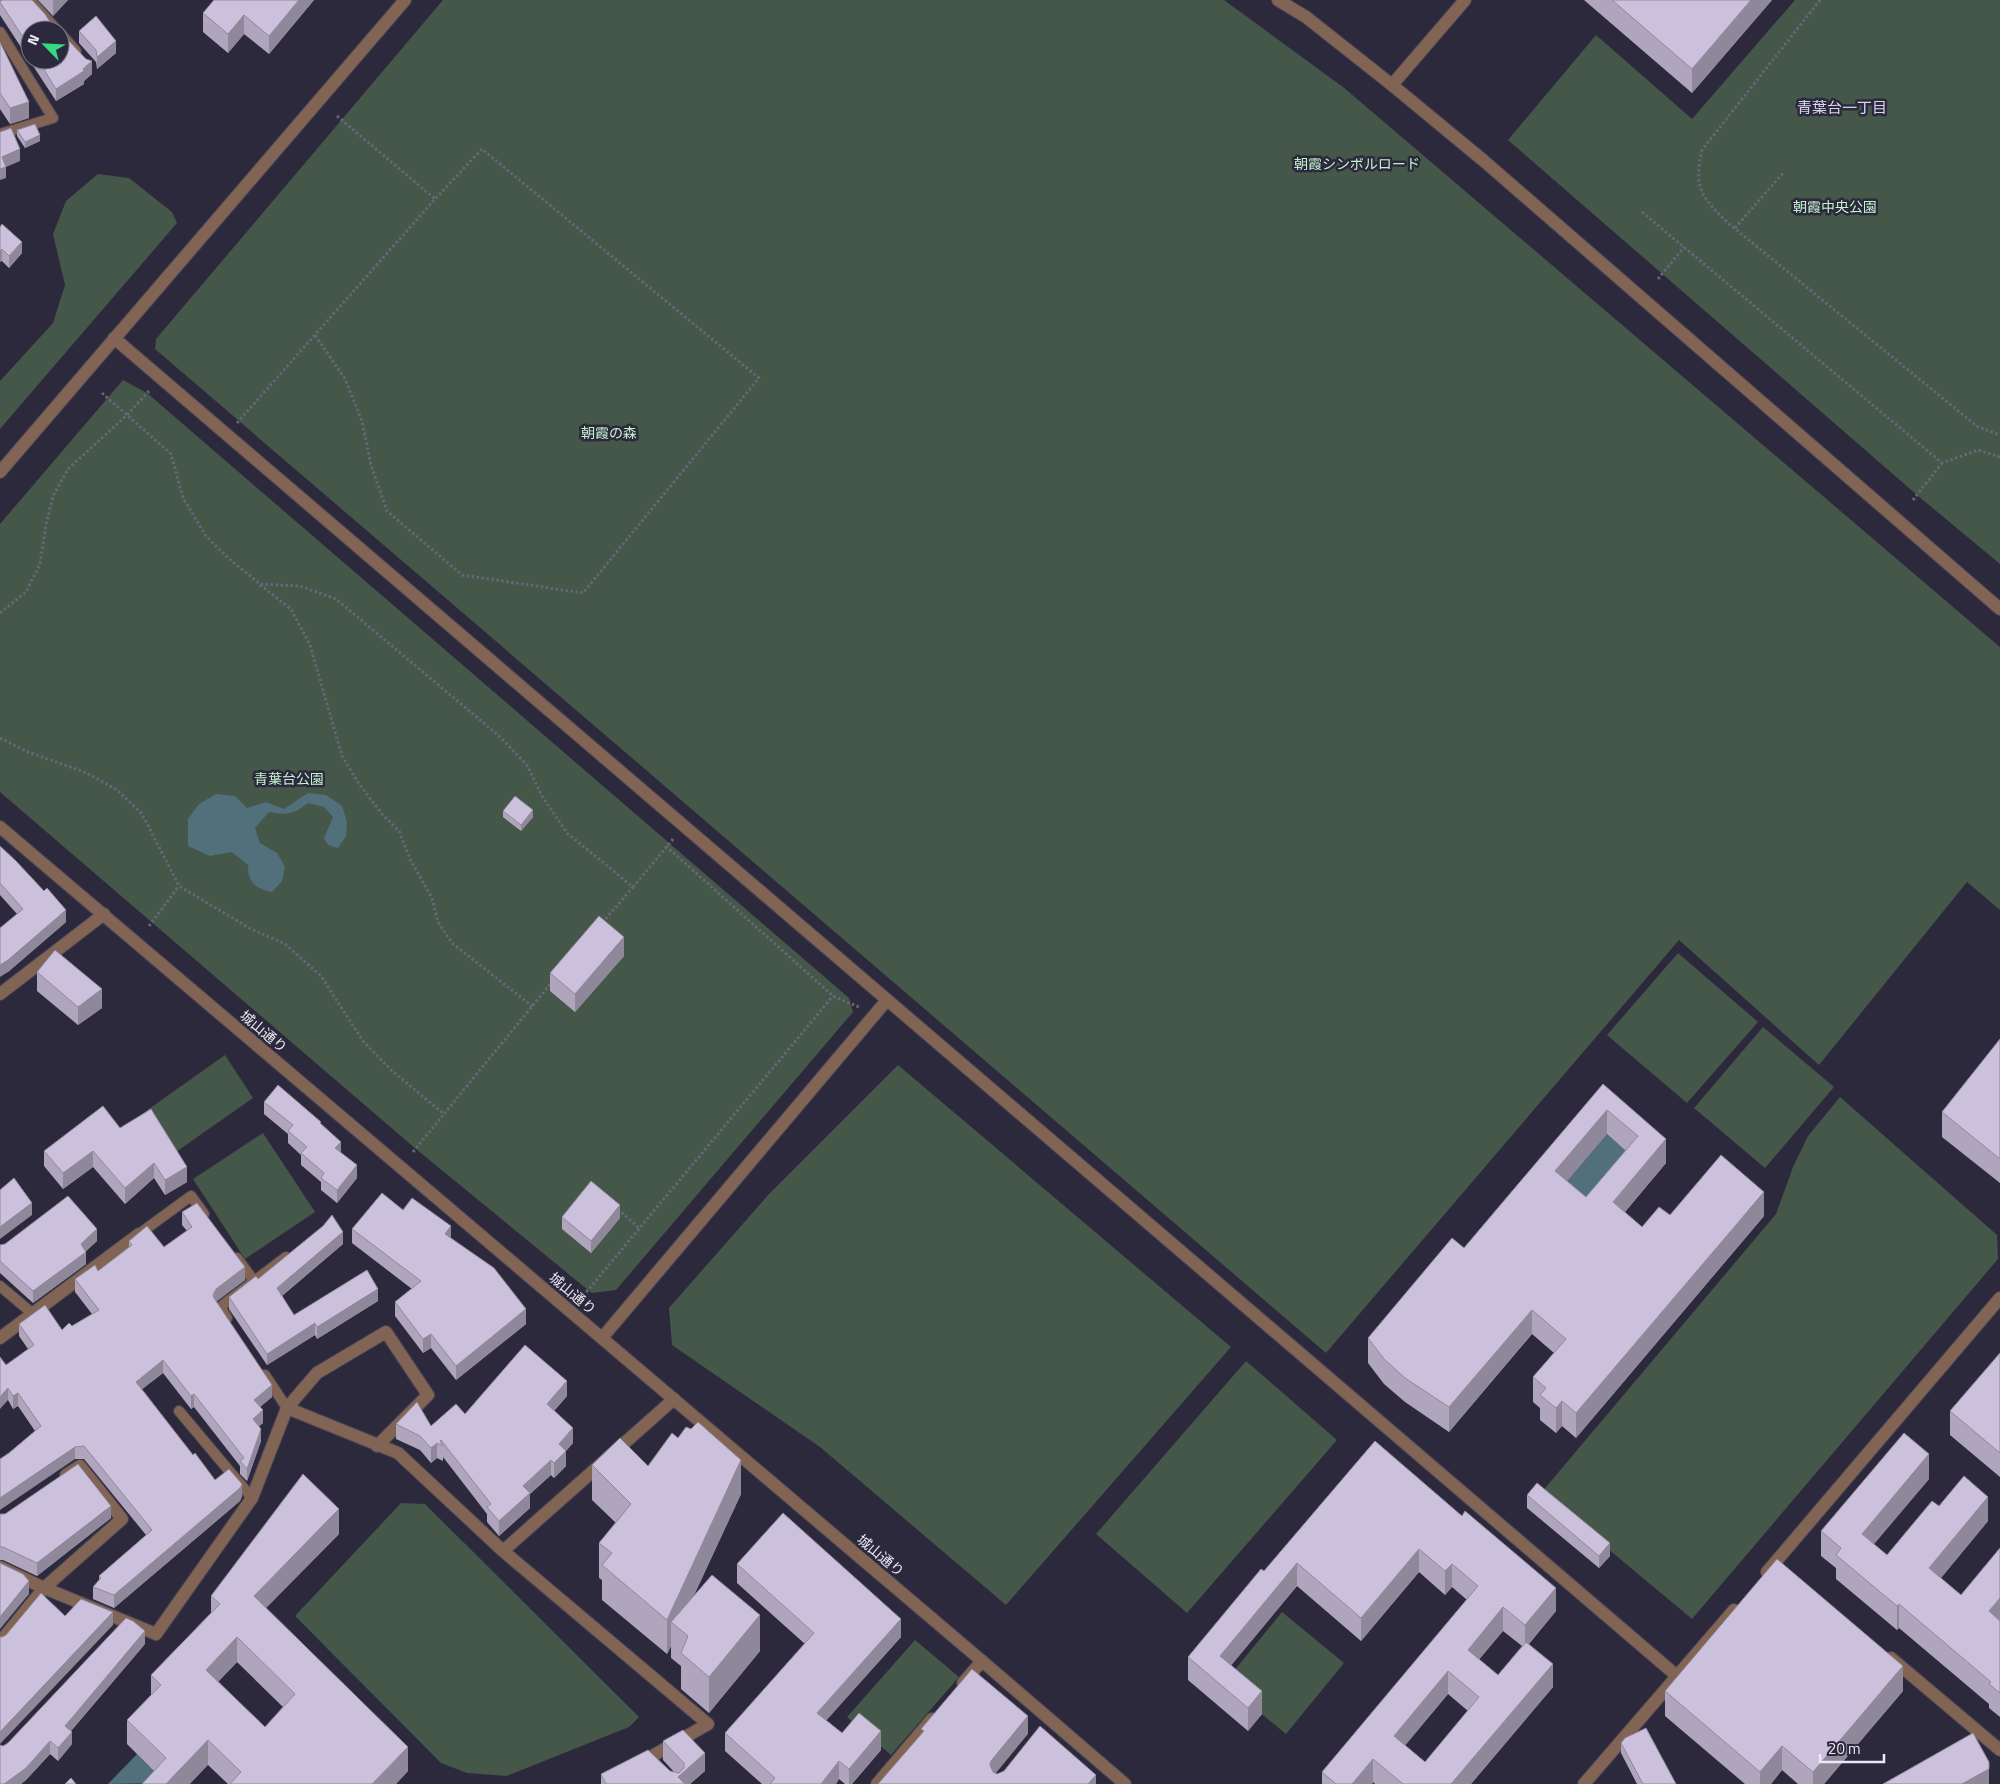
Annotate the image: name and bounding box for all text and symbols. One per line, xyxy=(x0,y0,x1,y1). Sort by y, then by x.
north arrow xyxy=(20,20,70,70)
text: N xyxy=(21,31,44,48)
district label: 青葉台一丁目 xyxy=(1797,96,1887,119)
park label: 朝霞シンボルロード xyxy=(1294,153,1420,174)
park label: 朝霞中央公園 xyxy=(1793,196,1877,217)
park label: 朝霞の森 xyxy=(581,422,637,443)
park label: 青葉台公園 xyxy=(254,768,324,789)
street label: 城山通り xyxy=(236,1005,292,1057)
street label: 城山通り xyxy=(545,1267,601,1319)
street label: 城山通り xyxy=(853,1529,909,1581)
scale bar xyxy=(1820,1732,1884,1764)
text: 20 m xyxy=(1828,1737,1861,1760)

